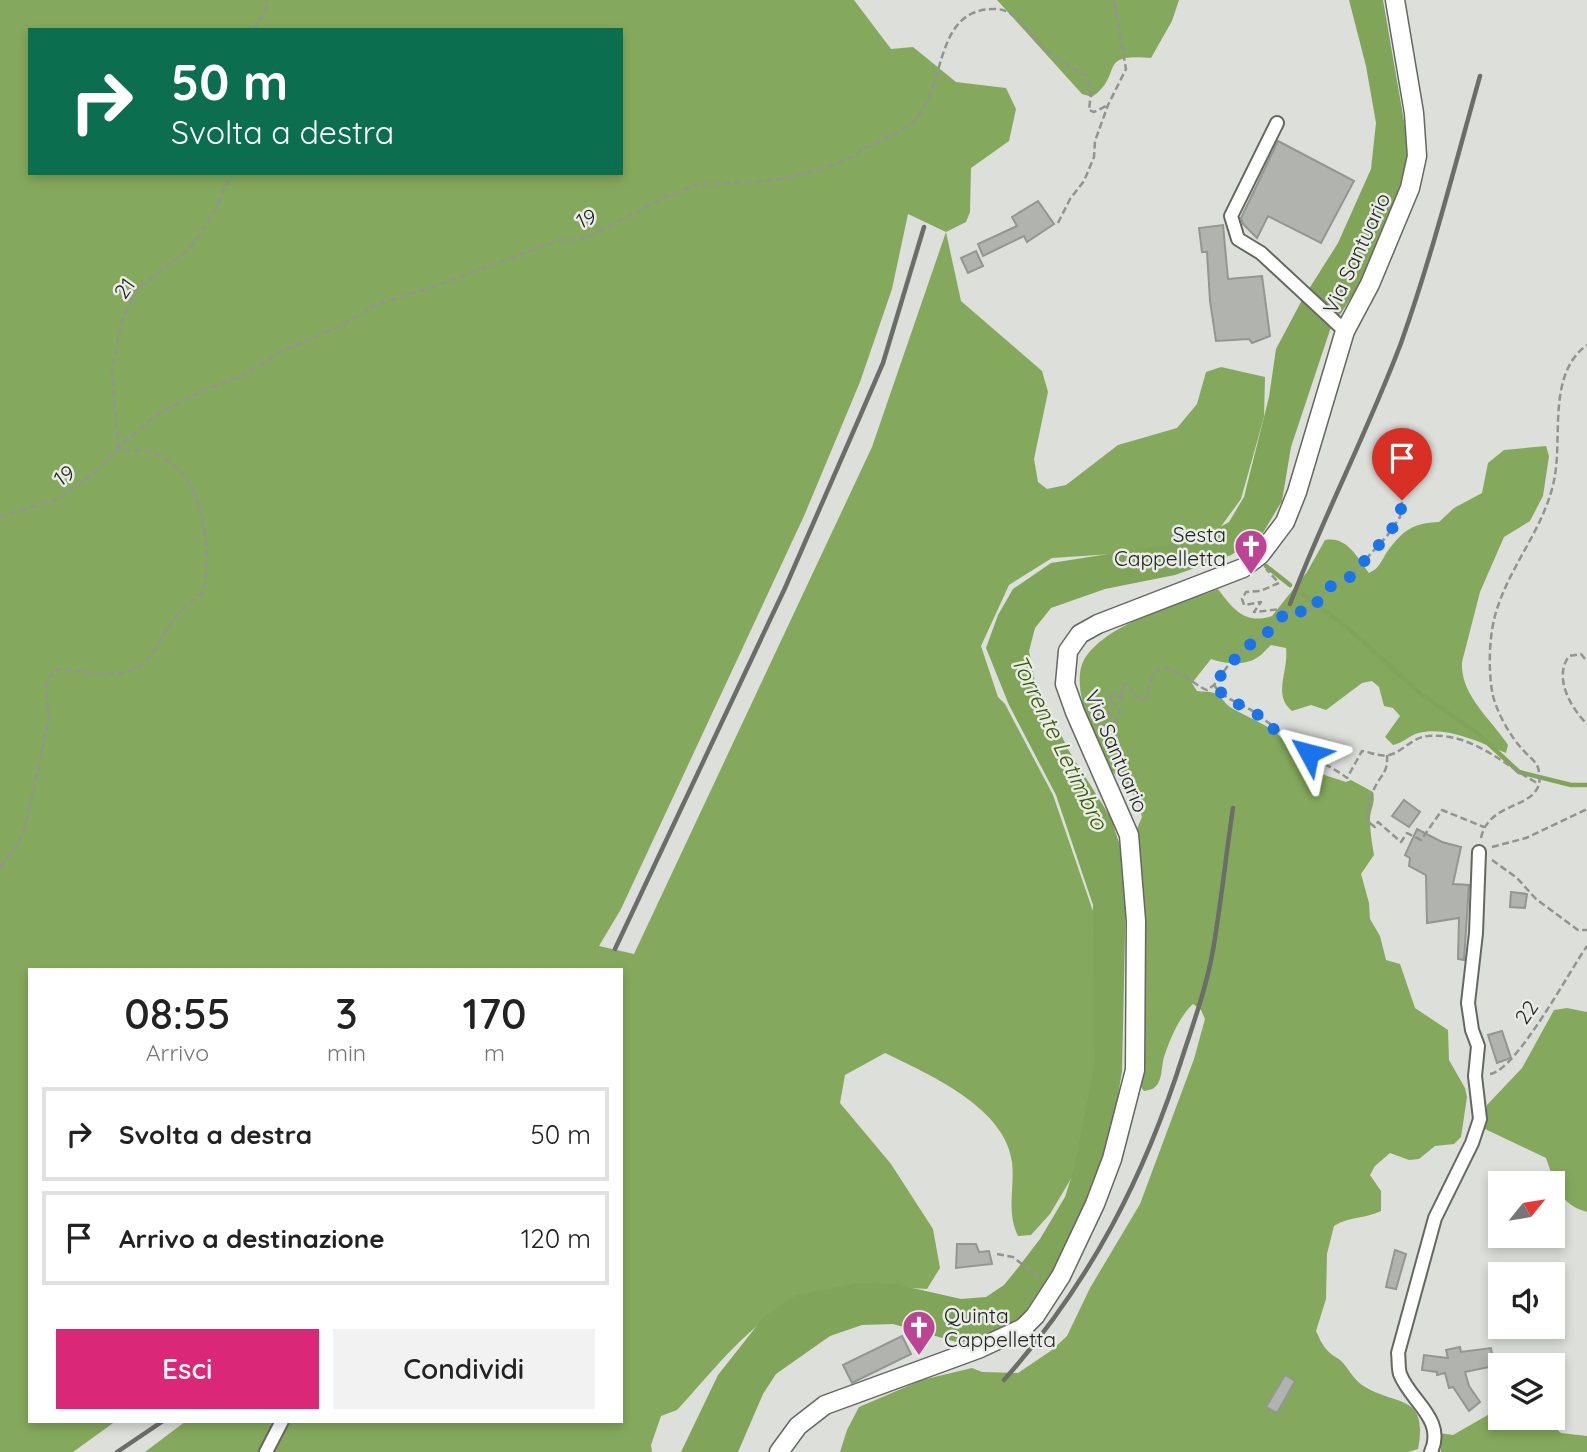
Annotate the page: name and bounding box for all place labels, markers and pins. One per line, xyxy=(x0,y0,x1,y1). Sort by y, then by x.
pin xyxy=(1372,428,1432,500)
place label: Sesta Cappelletta xyxy=(1114,521,1226,571)
church icon: Sesta Cappelletta xyxy=(1232,527,1270,576)
place label: Quinta Cappelletta xyxy=(944,1302,1056,1352)
church icon: Quinta Cappelletta xyxy=(900,1308,938,1357)

